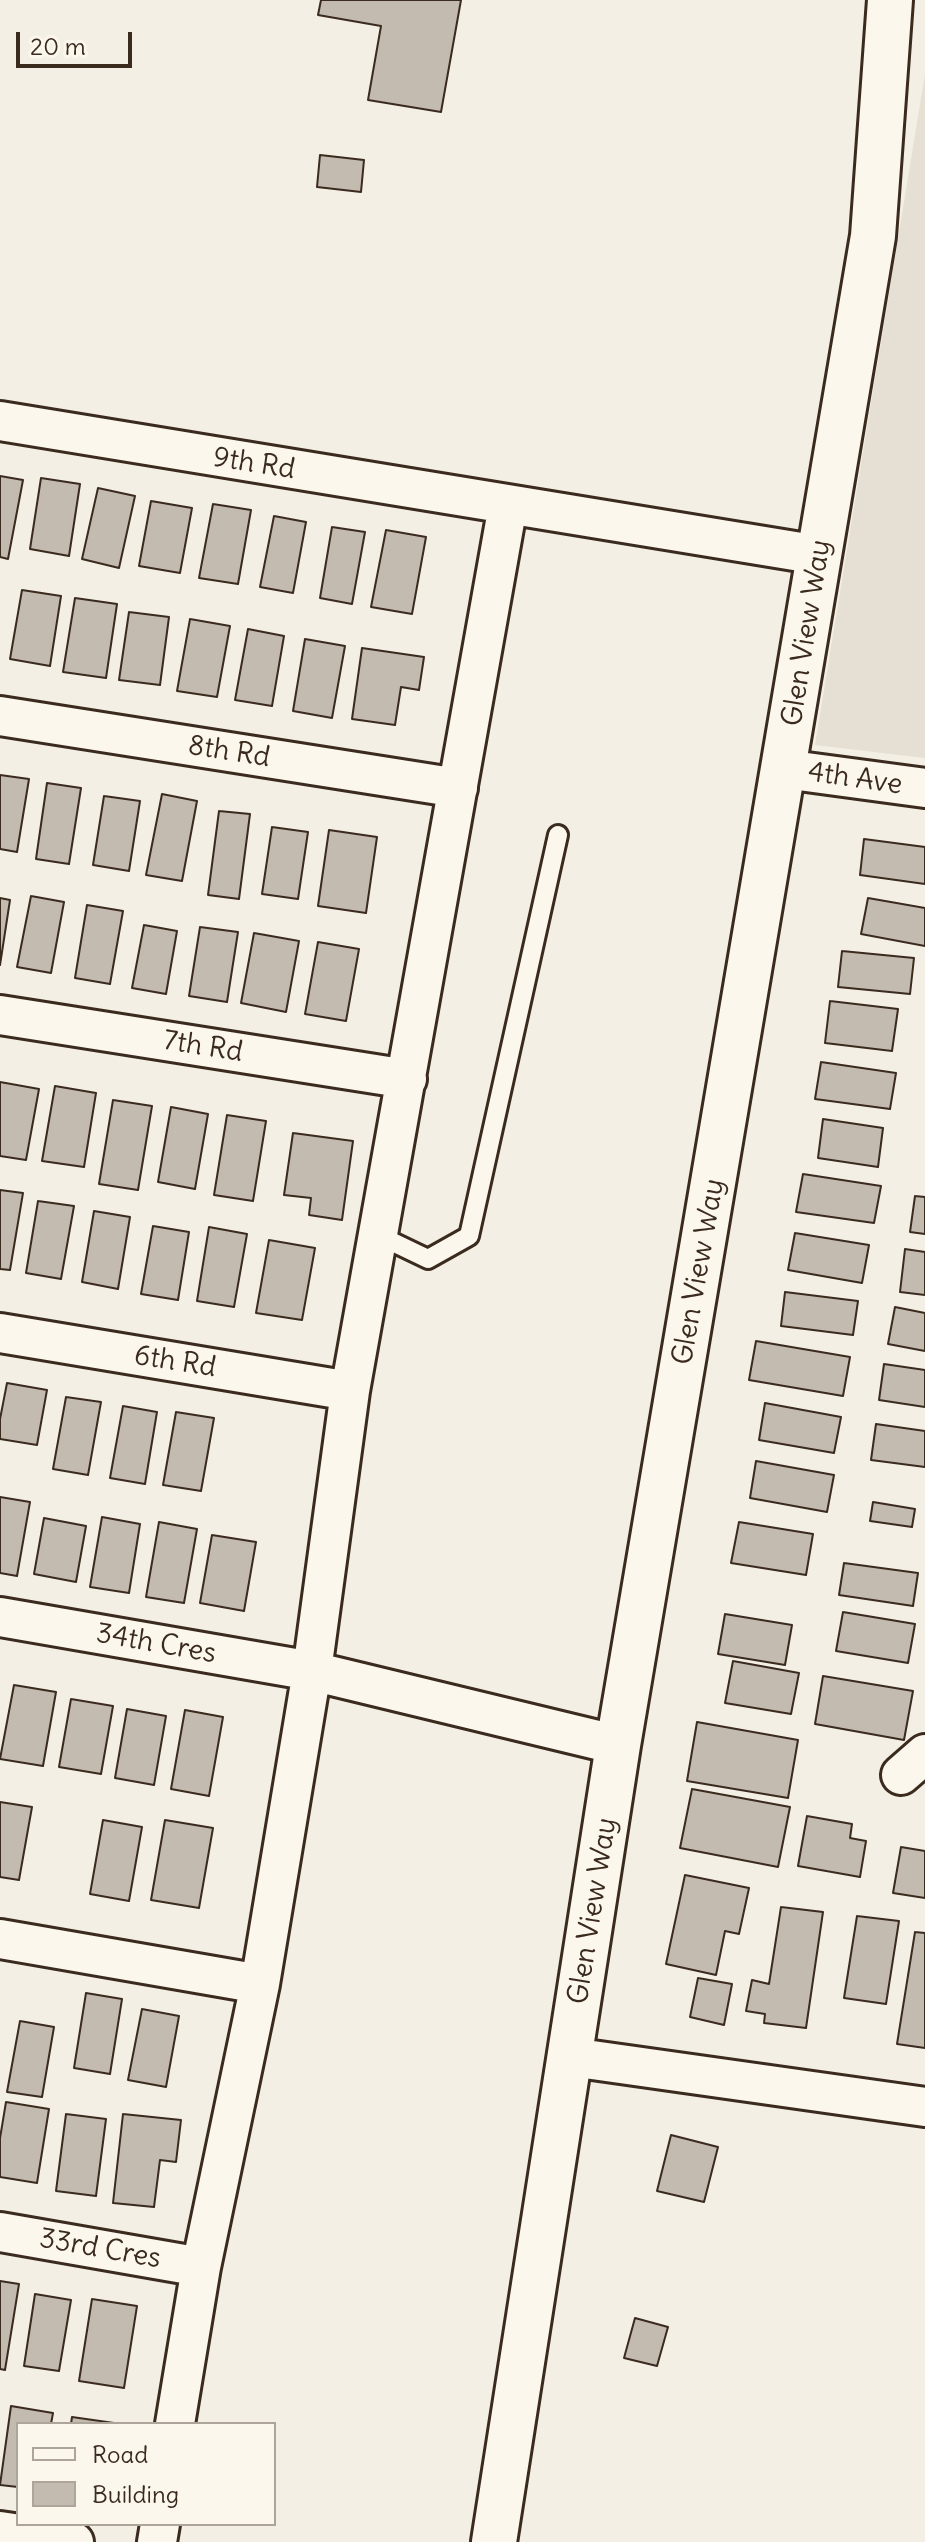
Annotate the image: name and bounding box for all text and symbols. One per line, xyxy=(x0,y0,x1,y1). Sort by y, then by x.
scale bar xyxy=(20,16,136,66)
text: 20 m xyxy=(30,31,86,61)
street label: 9th Rd xyxy=(211,441,297,487)
street label: Glen View Way xyxy=(776,537,838,729)
street label: 8th Rd xyxy=(186,729,272,775)
street label: 4th Ave xyxy=(806,756,904,802)
street label: 7th Rd xyxy=(161,1024,245,1070)
street label: Glen View Way xyxy=(666,1176,732,1368)
street label: 6th Rd xyxy=(132,1339,218,1385)
street label: 34th Cres xyxy=(93,1617,219,1671)
street label: Glen View Way xyxy=(562,1815,624,2007)
street label: 33rd Cres xyxy=(37,2222,163,2276)
legend xyxy=(16,2422,276,2526)
text: Road xyxy=(92,2439,148,2469)
text: Building xyxy=(92,2479,179,2509)

